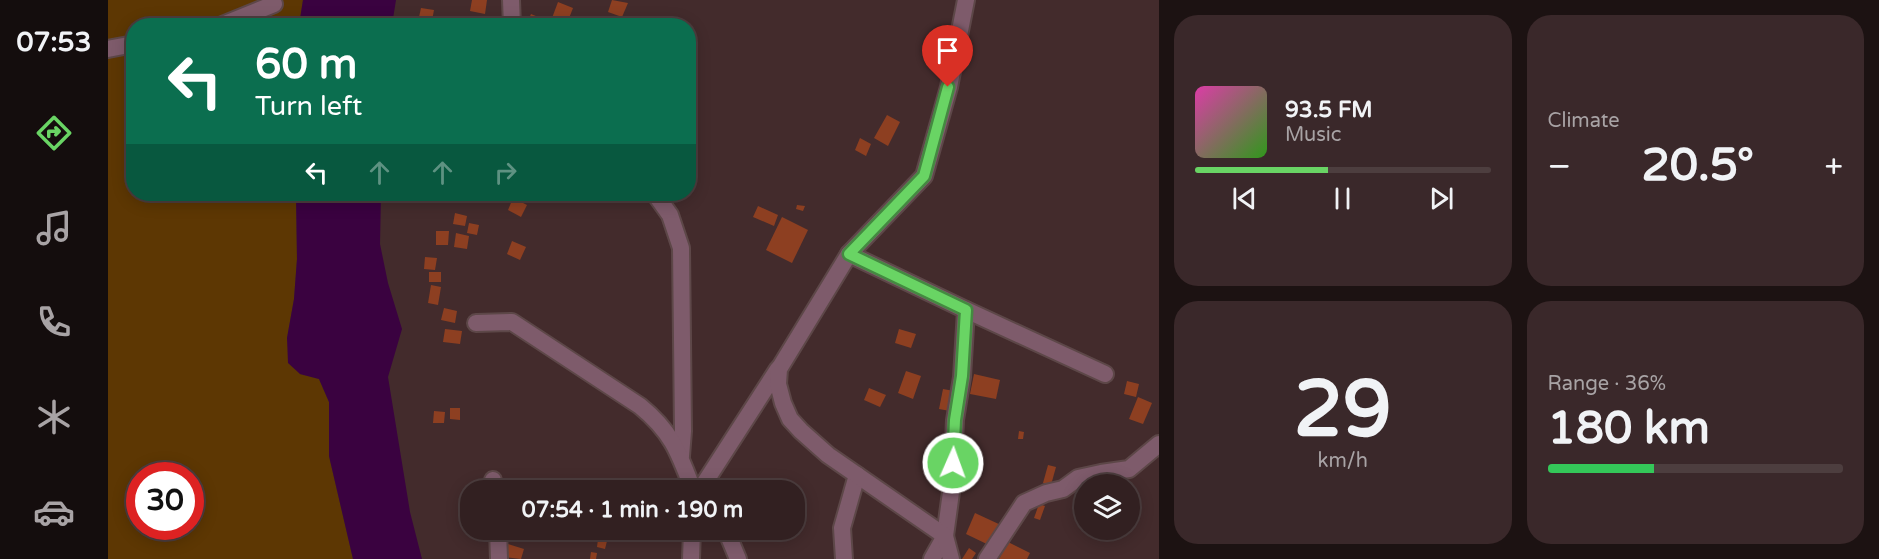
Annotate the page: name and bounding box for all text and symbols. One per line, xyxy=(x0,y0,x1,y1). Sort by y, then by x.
pin xyxy=(922,25,973,87)
text: 07:53 xyxy=(17,26,91,59)
icon: arrive xyxy=(931,34,964,67)
text: 60 m xyxy=(255,39,357,90)
icon: left xyxy=(156,42,234,120)
text: Turn left xyxy=(255,90,362,123)
text: 93.5 FM xyxy=(1285,97,1373,123)
text: Climate xyxy=(1548,109,1620,133)
icon: directions xyxy=(33,112,75,154)
text: Music xyxy=(1285,123,1341,147)
text: 20.5° xyxy=(1641,139,1754,193)
text: − xyxy=(1548,147,1571,186)
text: + xyxy=(1824,147,1843,186)
icon: left xyxy=(300,156,333,189)
icon: ahead xyxy=(363,156,396,189)
icon: ahead xyxy=(426,156,459,189)
icon: right xyxy=(489,156,522,189)
icon: previous xyxy=(1228,182,1261,215)
icon: pause xyxy=(1326,182,1359,215)
icon: next xyxy=(1425,182,1458,215)
icon: music xyxy=(33,207,75,249)
icon: phone xyxy=(33,301,75,343)
text: 29 xyxy=(1294,363,1392,457)
text: Range · 36% xyxy=(1548,372,1666,396)
icon: climate xyxy=(33,396,75,438)
text: 180 km xyxy=(1548,402,1710,456)
position arrow xyxy=(921,431,985,495)
text: km/h xyxy=(1318,449,1368,473)
speed limit sign: 30 xyxy=(126,462,204,540)
map controls xyxy=(1074,474,1140,540)
button: layers xyxy=(1074,474,1140,540)
icon: car xyxy=(33,491,75,533)
text: 07:54 · 1 min · 190 m xyxy=(522,497,743,523)

